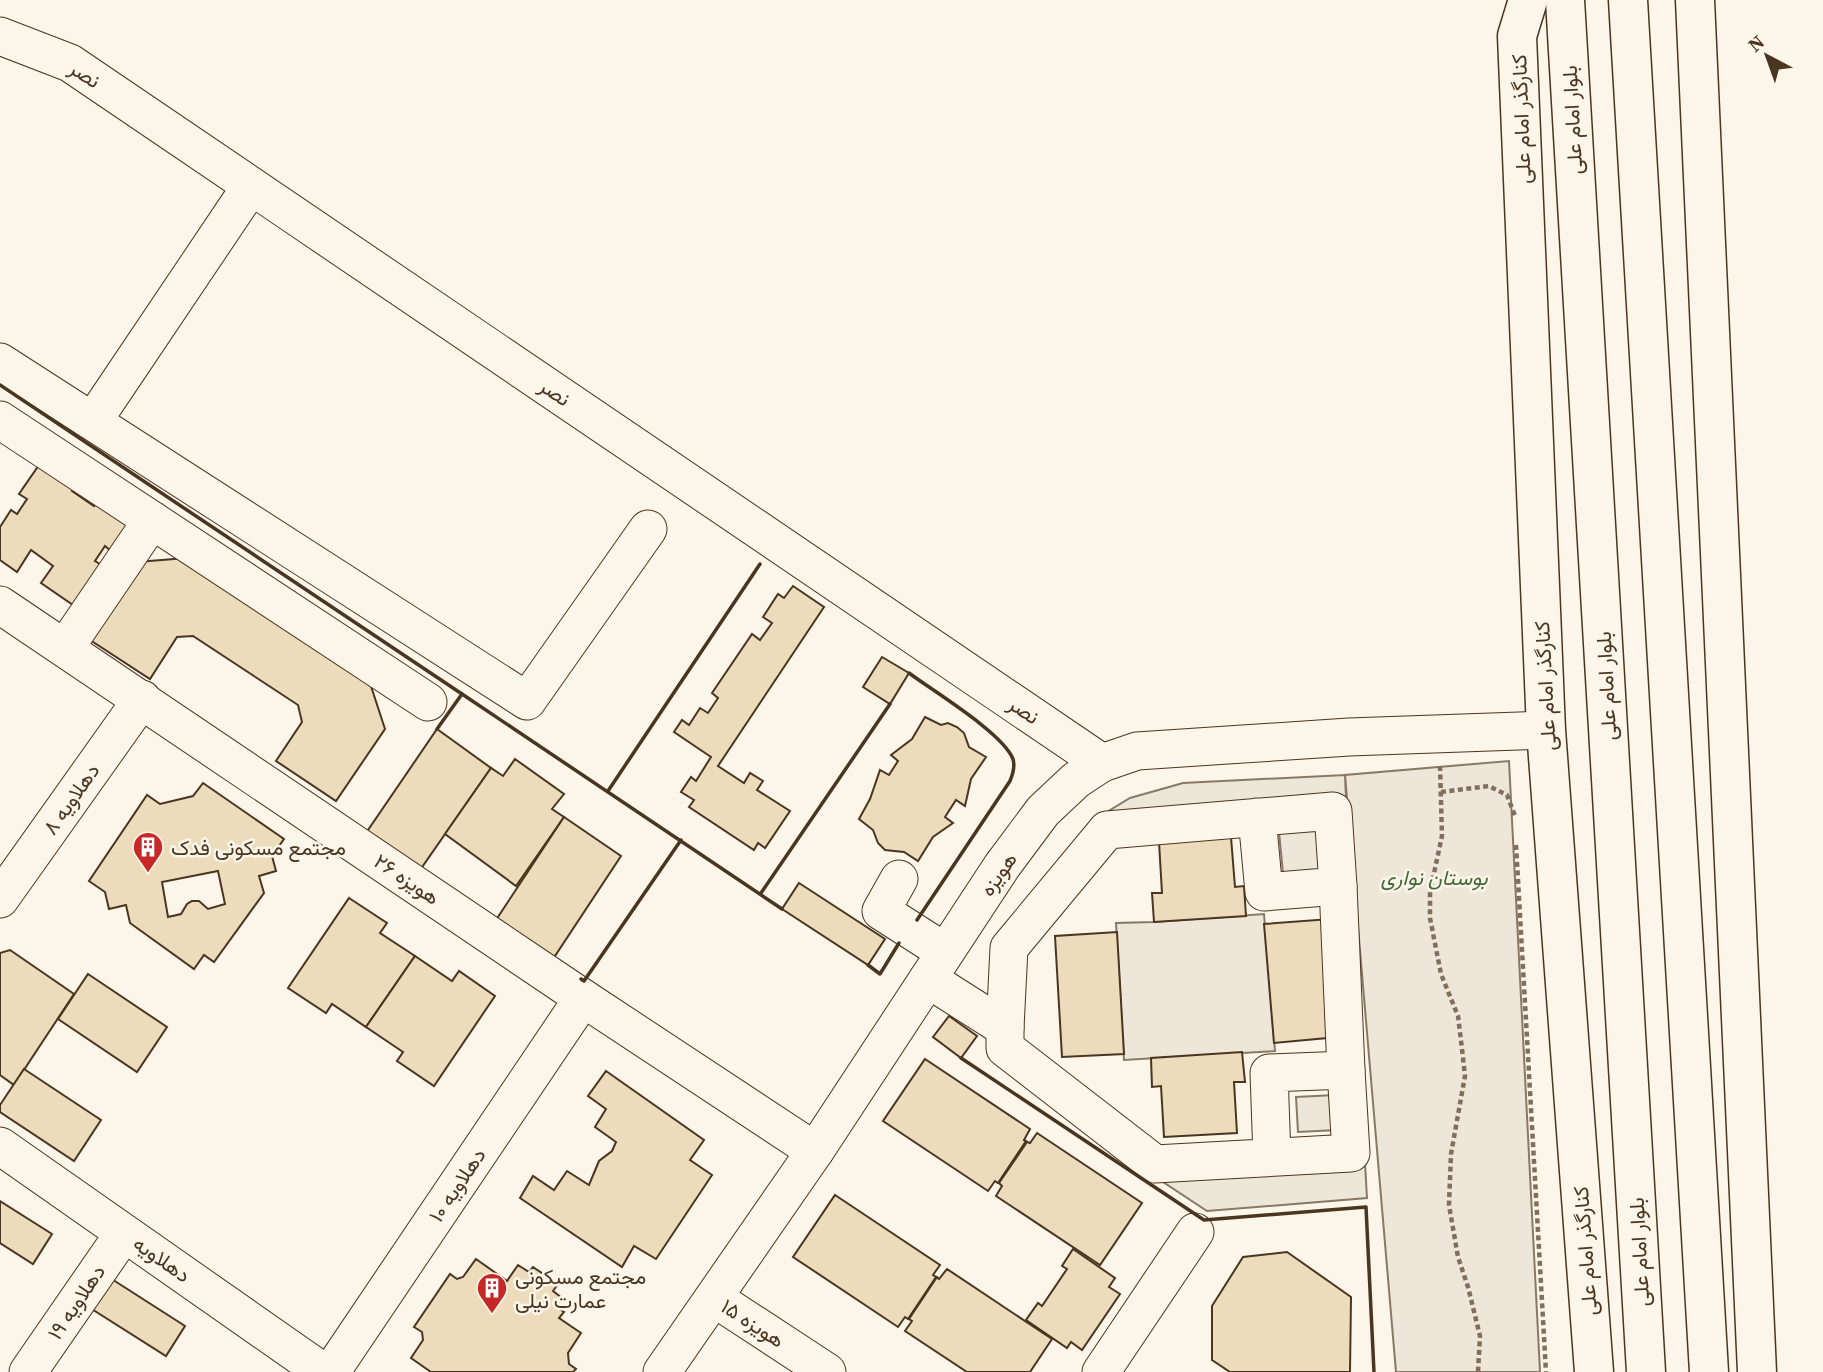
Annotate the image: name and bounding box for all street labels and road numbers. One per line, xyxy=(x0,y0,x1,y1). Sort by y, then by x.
street label: نصر xyxy=(63,53,106,95)
street label: کنارگذر امام علی xyxy=(1504,54,1538,184)
street label: بلوار امام علی xyxy=(1555,65,1589,175)
street label: نصر xyxy=(533,370,576,413)
street label: کنارگذر امام علی xyxy=(1527,620,1563,752)
street label: بلوار امام علی xyxy=(1589,631,1623,741)
street label: نصر xyxy=(1002,688,1045,731)
street label: دهلاویه ۸ xyxy=(36,757,106,841)
street label: هویزه ۲۶ xyxy=(368,846,446,912)
street label: هویزه xyxy=(973,846,1023,902)
street label: دهلاویه ۱۰ xyxy=(422,1142,492,1228)
street label: کنارگذر امام علی xyxy=(1566,1185,1604,1317)
street label: بلوار امام علی xyxy=(1622,1197,1656,1307)
street label: دهلاویه xyxy=(127,1229,197,1289)
street label: دهلاویه ۱۹ xyxy=(40,1259,112,1345)
street label: هویزه ۱۵ xyxy=(715,1292,791,1354)

